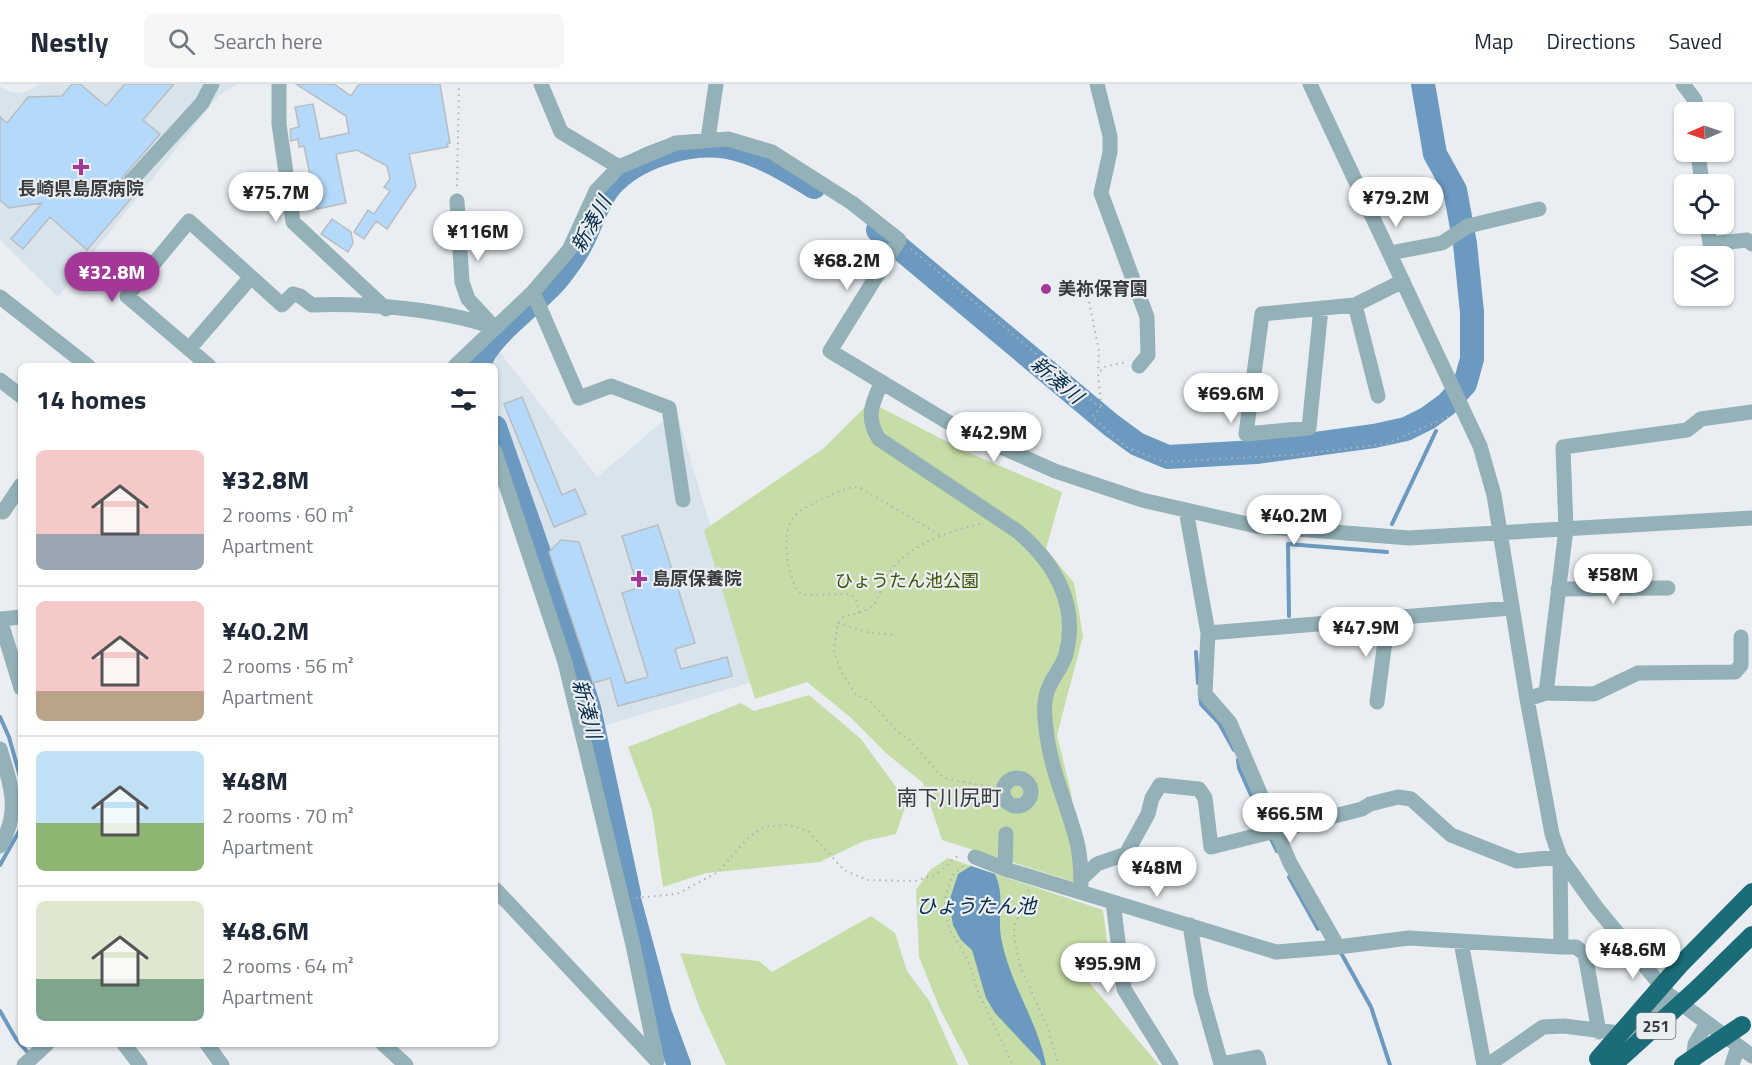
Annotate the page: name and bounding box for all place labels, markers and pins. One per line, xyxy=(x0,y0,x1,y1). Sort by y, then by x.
marker: 長崎県島原病院 xyxy=(72,158,90,176)
pin: ¥75.7M xyxy=(227,172,325,223)
place label: 長崎県島原病院 xyxy=(18,175,144,202)
pin: ¥79.2M xyxy=(1347,177,1445,228)
pin: ¥116M xyxy=(436,211,520,262)
pin: ¥68.2M xyxy=(798,240,896,291)
pin: ¥32.8M xyxy=(63,252,161,303)
place label: 美祢保育園 xyxy=(1058,275,1148,302)
marker: 美祢保育園 xyxy=(1039,282,1053,296)
pin: ¥69.6M xyxy=(1182,373,1280,424)
pin: ¥42.9M xyxy=(945,412,1043,463)
pin: ¥40.2M xyxy=(1245,495,1343,546)
pin: ¥58M xyxy=(1577,554,1649,605)
place label: 島原保養院 xyxy=(652,565,742,592)
marker: 島原保養院 xyxy=(630,570,648,588)
pin: ¥47.9M xyxy=(1317,607,1415,658)
pin: ¥66.5M xyxy=(1241,793,1339,844)
pin: ¥48M xyxy=(1121,847,1193,898)
pin: ¥48.6M xyxy=(1584,929,1682,980)
pin: ¥95.9M xyxy=(1059,943,1157,994)

